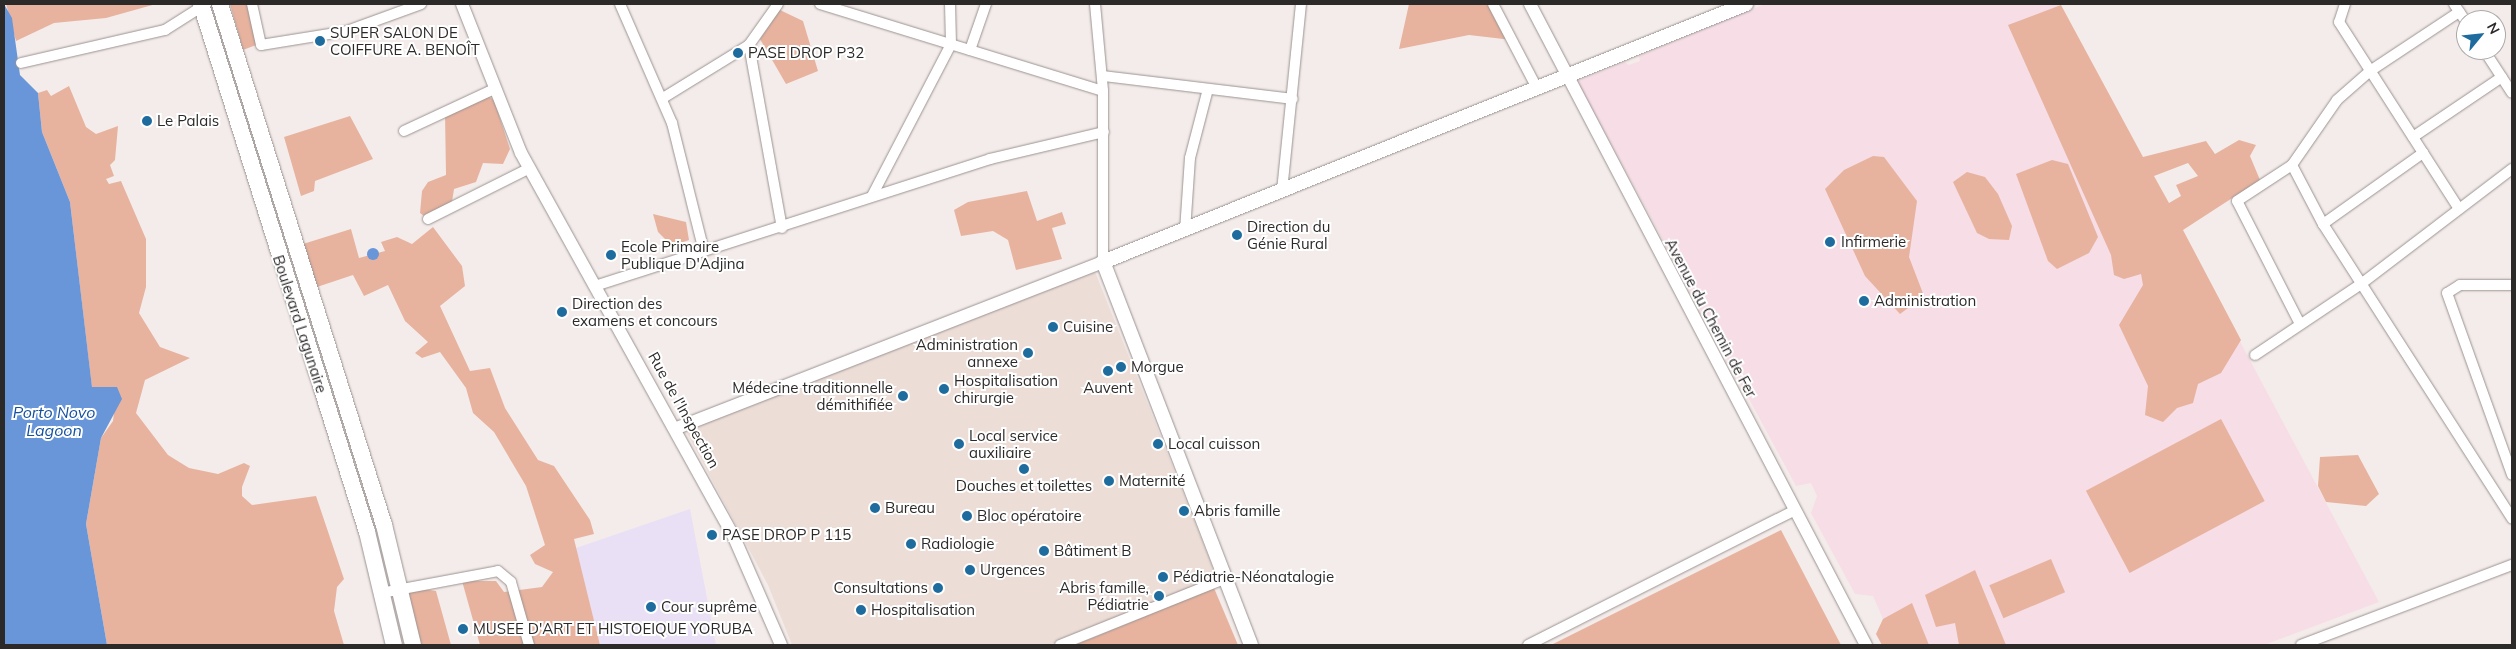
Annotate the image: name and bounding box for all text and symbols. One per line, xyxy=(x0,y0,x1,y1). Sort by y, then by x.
north arrow xyxy=(2456,10,2506,60)
text: N xyxy=(2483,20,2504,37)
place label: SUPER SALON DE COIFFURE A. BENOÎT xyxy=(330,23,480,58)
marker: SUPER SALON DE COIFFURE A. BENOÎT xyxy=(314,35,326,47)
place label: PASE DROP P32 xyxy=(748,44,864,62)
marker: PASE DROP P32 xyxy=(732,47,744,59)
place label: Le Palais xyxy=(157,112,219,130)
marker: Le Palais xyxy=(141,115,153,127)
place label: Direction du Génie Rural xyxy=(1247,217,1330,252)
marker: Direction du Génie Rural xyxy=(1231,229,1243,241)
place label: Infirmerie xyxy=(1841,233,1906,251)
marker: Infirmerie xyxy=(1823,235,1837,249)
street label: Avenue du Chemin de Fer xyxy=(1661,236,1761,400)
place label: Ecole Primaire Publique D'Adjina xyxy=(621,237,745,272)
marker: Ecole Primaire Publique D'Adjina xyxy=(605,249,617,261)
street label: Boulevard Lagunaire xyxy=(269,253,331,395)
place label: Administration xyxy=(1874,292,1976,310)
place label: Direction des examens et concours xyxy=(572,294,718,329)
marker: Administration xyxy=(1858,295,1870,307)
marker: Direction des examens et concours xyxy=(556,306,568,318)
place label: Cuisine xyxy=(1063,318,1113,336)
marker: Cuisine xyxy=(1047,321,1059,333)
place label: Administration annexe xyxy=(916,335,1018,370)
marker: Administration annexe xyxy=(1022,347,1034,359)
street label: Rue de l'Inspection xyxy=(645,349,723,471)
place label: Morgue xyxy=(1131,358,1184,376)
marker: Morgue xyxy=(1115,361,1127,373)
marker: Auvent xyxy=(1102,365,1114,377)
place label: Hospitalisation chirurgie xyxy=(954,371,1058,406)
place label: Médecine traditionnelle démithifiée xyxy=(732,378,893,413)
place label: Auvent xyxy=(1083,379,1133,397)
marker: Hospitalisation chirurgie xyxy=(938,383,950,395)
marker: Médecine traditionnelle démithifiée xyxy=(897,390,909,402)
water label: Porto Novo Lagoon xyxy=(13,402,95,440)
place label: Local service auxiliaire xyxy=(969,426,1058,461)
place label: Local cuisson xyxy=(1168,435,1260,453)
marker: Local service auxiliaire xyxy=(953,438,965,450)
marker: Local cuisson xyxy=(1152,438,1164,450)
marker: Douches et toilettes xyxy=(1018,463,1030,475)
place label: Maternité xyxy=(1119,472,1185,490)
marker: Maternité xyxy=(1103,475,1115,487)
place label: Douches et toilettes xyxy=(956,477,1092,495)
place label: Bureau xyxy=(885,499,935,517)
marker: Bureau xyxy=(869,502,881,514)
place label: Abris famille xyxy=(1194,502,1280,520)
marker: Abris famille xyxy=(1178,505,1190,517)
place label: Bloc opératoire xyxy=(977,507,1082,525)
marker: Bloc opératoire xyxy=(961,510,973,522)
place label: PASE DROP P 115 xyxy=(722,526,851,544)
marker: PASE DROP P 115 xyxy=(706,529,718,541)
place label: Radiologie xyxy=(921,535,994,553)
marker: Radiologie xyxy=(905,538,917,550)
place label: Bâtiment B xyxy=(1054,542,1132,560)
marker: Bâtiment B xyxy=(1038,545,1050,557)
place label: Urgences xyxy=(980,561,1045,579)
marker: Urgences xyxy=(964,564,976,576)
place label: Pédiatrie-Néonatalogie xyxy=(1173,568,1334,586)
marker: Pédiatrie-Néonatalogie xyxy=(1157,571,1169,583)
place label: Abris famille, Pédiatrie xyxy=(1059,578,1149,613)
place label: Consultations xyxy=(833,579,928,597)
marker: Consultations xyxy=(932,582,944,594)
marker: Abris famille, Pédiatrie xyxy=(1153,590,1165,602)
place label: Cour suprême xyxy=(661,598,757,616)
marker: Cour suprême xyxy=(645,601,657,613)
place label: Hospitalisation xyxy=(871,601,975,619)
marker: Hospitalisation xyxy=(855,604,867,616)
place label: MUSEE D'ART ET HISTOEIQUE YORUBA xyxy=(473,620,753,638)
marker: MUSEE D'ART ET HISTOEIQUE YORUBA xyxy=(457,623,469,635)

